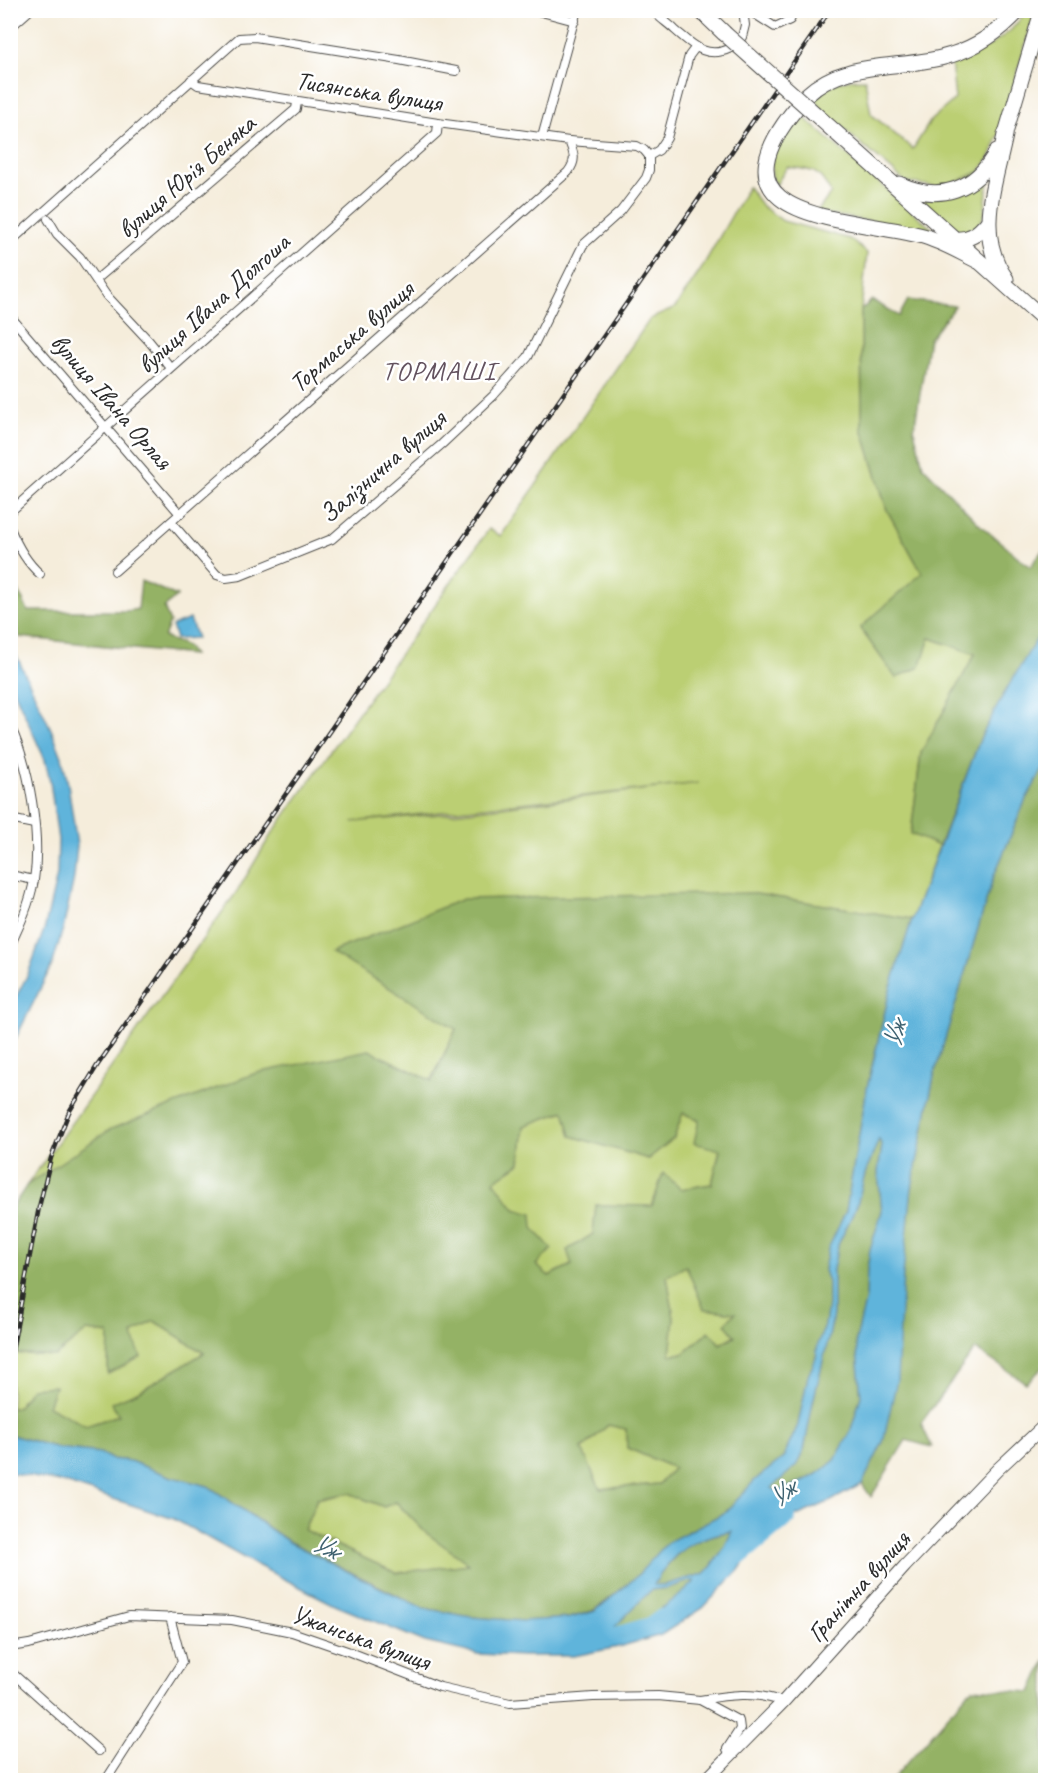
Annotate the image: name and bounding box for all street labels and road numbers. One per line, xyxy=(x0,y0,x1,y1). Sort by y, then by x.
street label: Тисянська вулиця xyxy=(294,64,446,120)
street label: вулиця Юрія Беняка xyxy=(110,106,264,245)
street label: вулиця Івана Долгоша xyxy=(130,225,298,381)
street label: Тормаська вулиця xyxy=(282,272,422,399)
street label: вулиця Івана Орлая xyxy=(43,326,181,478)
street label: Залізнична вулиця xyxy=(312,401,454,531)
street label: Гранітна вулиця xyxy=(800,1522,918,1649)
street label: Ужанська вулиця xyxy=(287,1597,436,1678)

